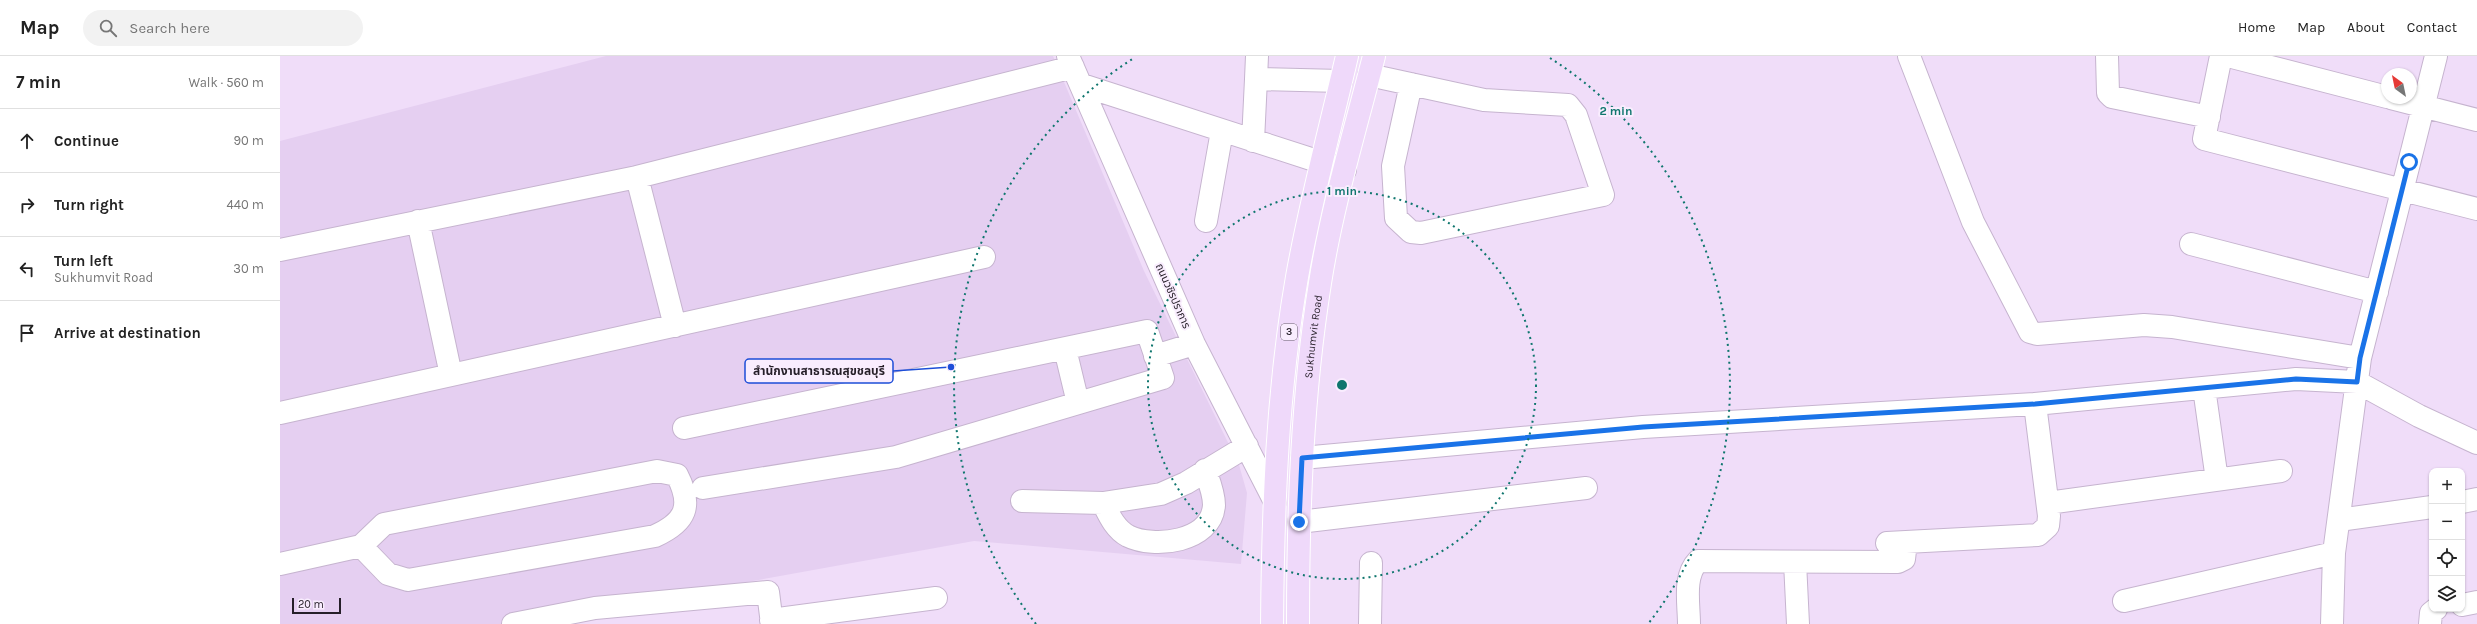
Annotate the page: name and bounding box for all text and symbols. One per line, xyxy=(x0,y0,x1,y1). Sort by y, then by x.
search box xyxy=(83,10,363,46)
text: Map xyxy=(20,17,59,39)
icon: search xyxy=(97,17,119,39)
text: Search here xyxy=(129,19,210,37)
text: Home xyxy=(2238,19,2275,36)
text: Map xyxy=(2297,19,2325,36)
text: About xyxy=(2347,19,2385,36)
text: Contact xyxy=(2407,19,2457,36)
north arrow xyxy=(2381,68,2417,104)
text: 7 min xyxy=(16,72,61,92)
text: Walk · 560 m xyxy=(188,75,264,90)
text: 2 min xyxy=(1599,104,1633,118)
icon: ahead xyxy=(16,130,38,152)
text: Continue xyxy=(54,132,119,150)
text: 90 m xyxy=(233,133,264,148)
route start xyxy=(2400,153,2418,171)
text: 1 min xyxy=(1327,184,1357,198)
icon: right xyxy=(16,194,38,216)
text: Turn right xyxy=(54,196,124,214)
text: 440 m xyxy=(227,197,264,212)
text: Turn left xyxy=(54,252,113,270)
icon: left xyxy=(16,258,38,280)
text: 30 m xyxy=(233,261,264,276)
street label: ถนนวชิรปราการ xyxy=(1153,261,1193,331)
text: Sukhumvit Road xyxy=(54,270,153,285)
street label: Sukhumvit Road xyxy=(1301,294,1325,379)
icon: arrive xyxy=(16,322,38,344)
text: Arrive at destination xyxy=(54,324,201,342)
road number: 3 xyxy=(1281,324,1297,340)
callout: สำนักงานสาธารณสุขชลบุรี xyxy=(745,359,893,383)
text: สำนักงานสาธารณสุขชลบุรี xyxy=(753,364,885,378)
centre of rings xyxy=(1335,378,1349,392)
map controls xyxy=(2429,468,2465,612)
button: + xyxy=(2429,468,2465,504)
button: − xyxy=(2429,504,2465,540)
route end xyxy=(1290,513,1308,531)
button: locate xyxy=(2429,540,2465,576)
button: layers xyxy=(2429,576,2465,612)
scale bar xyxy=(292,596,341,615)
text: 20 m xyxy=(298,598,324,611)

